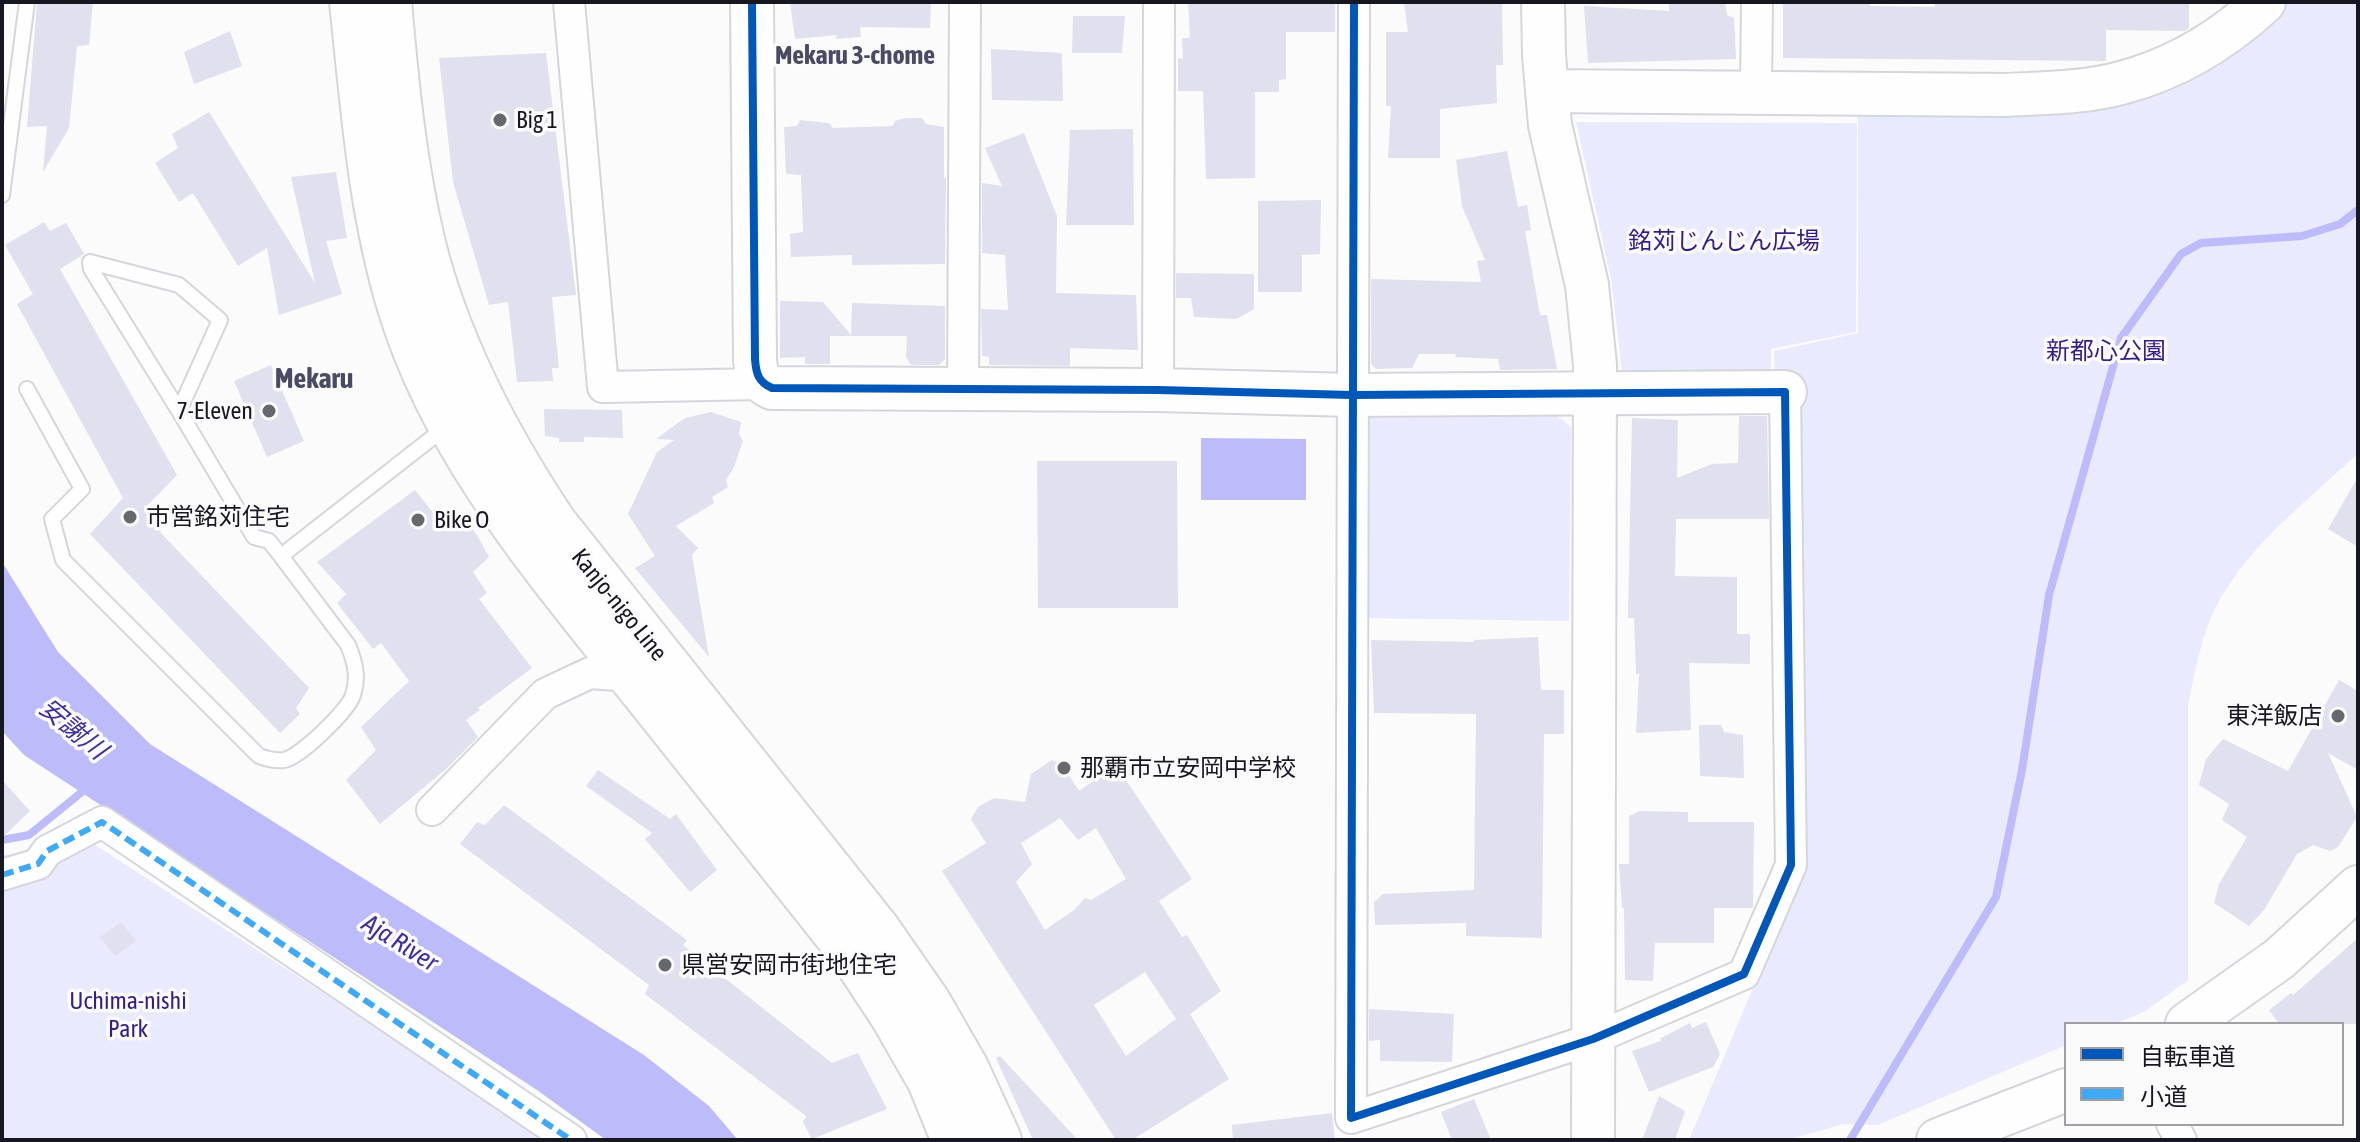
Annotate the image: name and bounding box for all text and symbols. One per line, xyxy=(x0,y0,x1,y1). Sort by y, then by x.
district label: Mekaru 3-chome xyxy=(775,40,935,72)
place label: Big 1 xyxy=(516,106,558,134)
marker: Big 1 xyxy=(491,111,509,129)
park label: 銘苅じんじん広場 xyxy=(1628,227,1820,255)
park label: 新都心公園 xyxy=(2046,337,2166,365)
district label: Mekaru xyxy=(275,362,353,396)
place label: 7-Eleven xyxy=(177,397,253,425)
marker: 7-Eleven xyxy=(260,402,278,420)
place label: 市営銘苅住宅 xyxy=(146,503,290,531)
place label: Bike O xyxy=(434,506,489,534)
marker: 市営銘苅住宅 xyxy=(121,508,139,526)
marker: Bike O xyxy=(409,511,427,529)
street label: Kanjo-nigo Line xyxy=(565,543,673,667)
water label: 安謝川 xyxy=(33,692,113,766)
place label: 東洋飯店 xyxy=(2226,702,2322,730)
marker: 東洋飯店 xyxy=(2329,707,2347,725)
place label: 那覇市立安岡中学校 xyxy=(1080,754,1296,782)
marker: 那覇市立安岡中学校 xyxy=(1055,759,1073,777)
water label: Aja River xyxy=(356,908,444,978)
place label: 県営安岡市街地住宅 xyxy=(681,951,897,979)
marker: 県営安岡市街地住宅 xyxy=(656,956,674,974)
park label: Uchima-nishi Park xyxy=(69,987,187,1043)
legend xyxy=(2064,1022,2344,1126)
text: 自転車道 xyxy=(2140,1043,2236,1070)
text: 小道 xyxy=(2140,1083,2188,1110)

